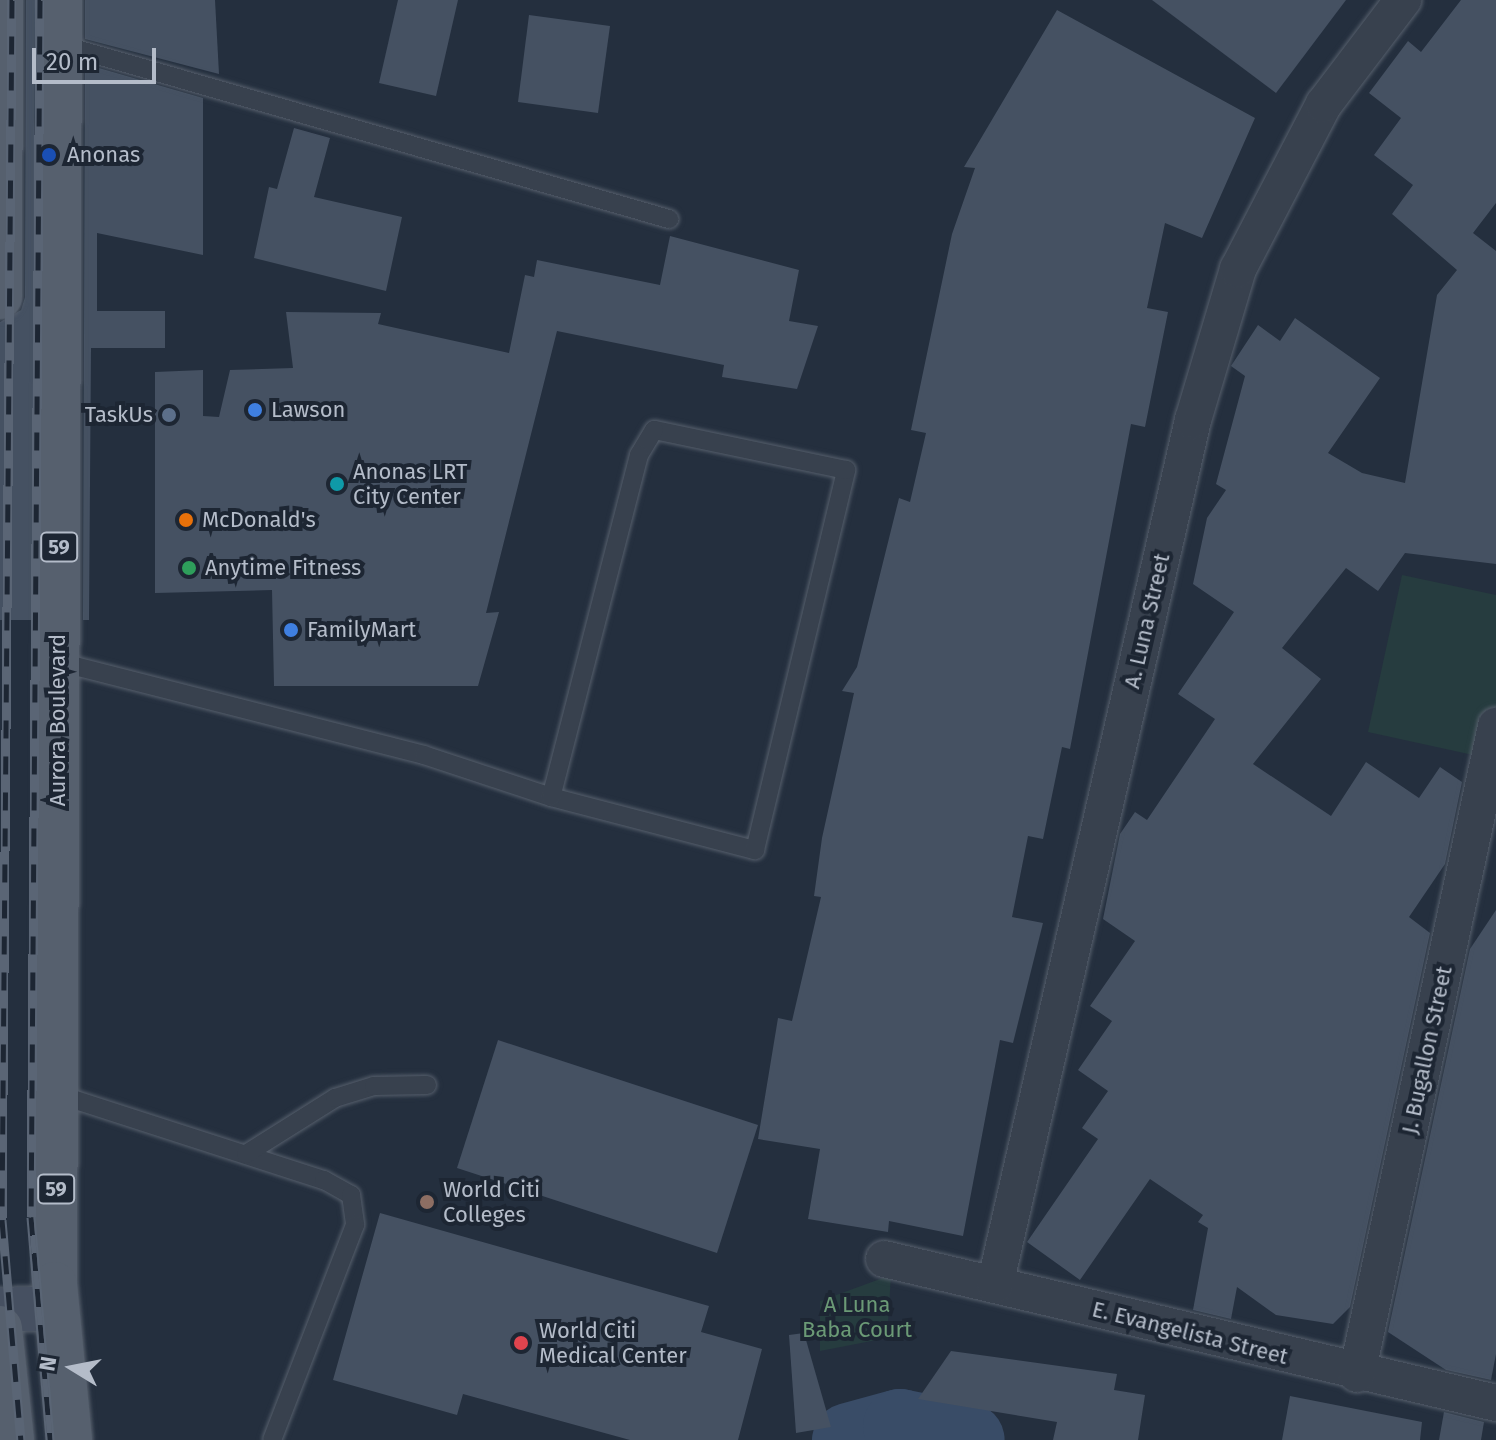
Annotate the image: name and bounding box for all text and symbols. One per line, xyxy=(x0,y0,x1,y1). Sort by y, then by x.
scale bar xyxy=(36,32,160,82)
text: 20 m xyxy=(46,48,98,76)
place label: Anonas xyxy=(67,142,140,168)
marker: Anonas xyxy=(38,144,60,166)
place label: Lawson xyxy=(271,397,345,423)
marker: Lawson xyxy=(246,401,264,419)
place label: TaskUs xyxy=(85,402,153,428)
marker: TaskUs xyxy=(160,406,178,424)
place label: Anonas LRT City Center xyxy=(353,458,467,510)
marker: Anonas LRT City Center xyxy=(328,475,346,493)
place label: McDonald's xyxy=(202,507,316,533)
marker: McDonald's xyxy=(177,511,195,529)
road number: 59 xyxy=(39,531,79,563)
street label: A. Luna Street xyxy=(1119,551,1175,691)
place label: Anytime Fitness xyxy=(205,555,361,581)
marker: Anytime Fitness xyxy=(180,559,198,577)
place label: FamilyMart xyxy=(307,617,416,643)
marker: FamilyMart xyxy=(282,621,300,639)
street label: Aurora Boulevard xyxy=(45,634,71,806)
street label: J. Bugallon Street xyxy=(1396,964,1458,1136)
road number: 59 xyxy=(36,1173,76,1205)
place label: World Citi Colleges xyxy=(443,1176,540,1228)
marker: World Citi Colleges xyxy=(418,1193,436,1211)
park label: A Luna Baba Court xyxy=(802,1291,912,1342)
street label: E. Evangelista Street xyxy=(1089,1296,1291,1370)
place label: World Citi Medical Center xyxy=(539,1317,687,1368)
north arrow xyxy=(32,1328,112,1408)
marker: World Citi Medical Center xyxy=(510,1332,532,1354)
text: N xyxy=(33,1354,62,1373)

